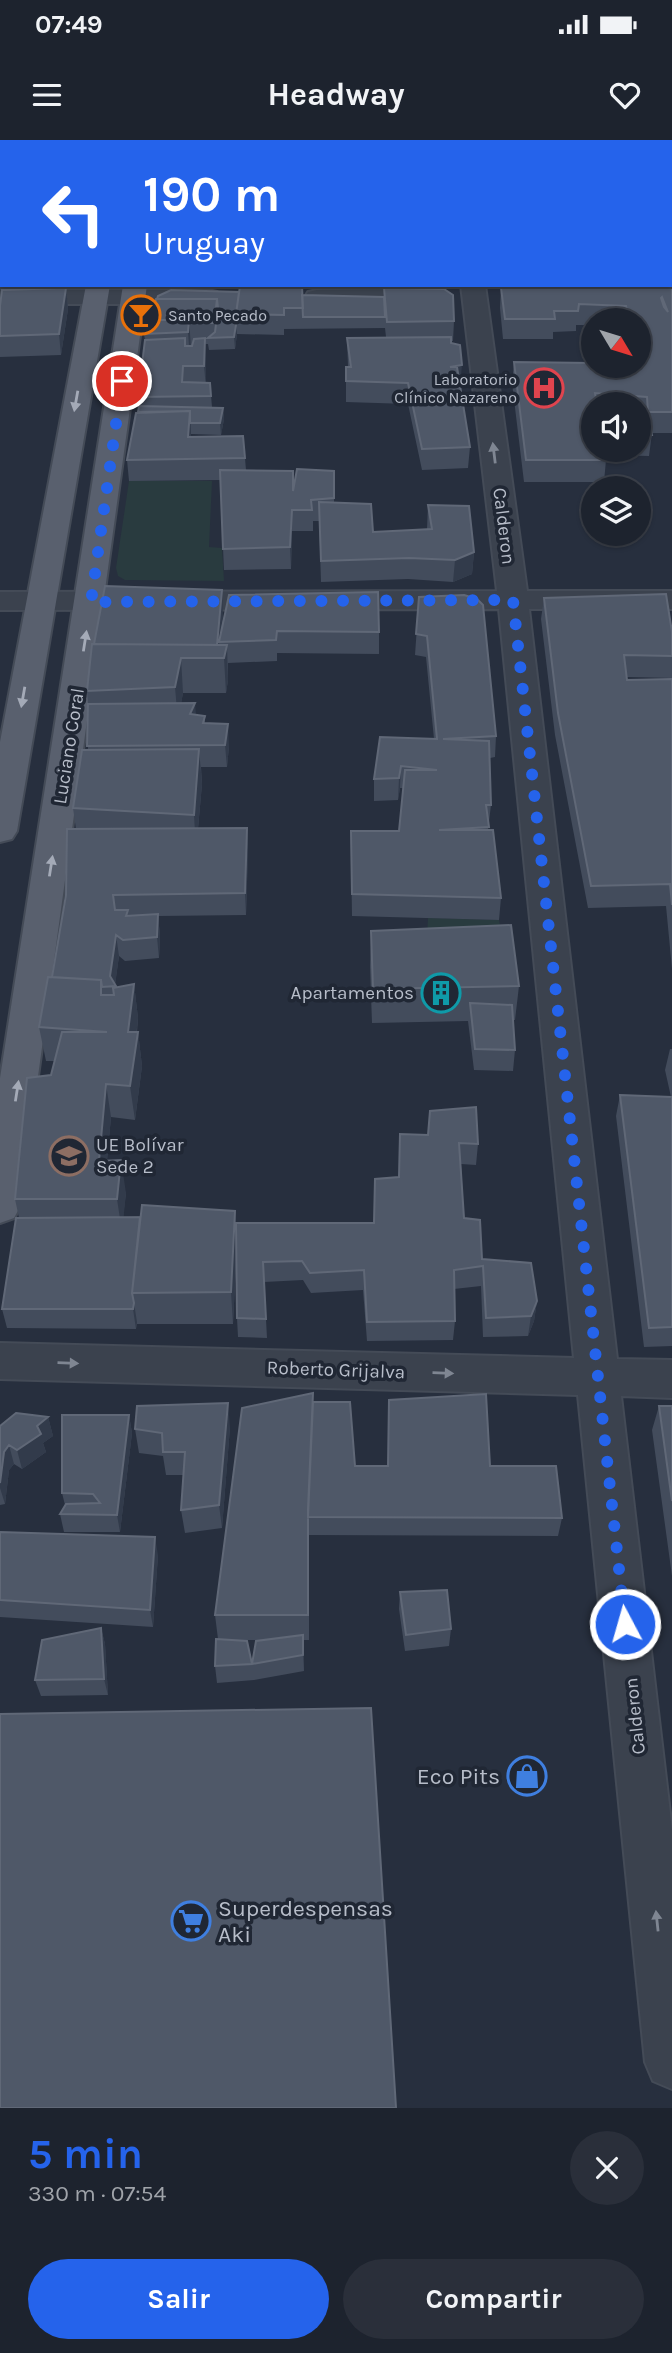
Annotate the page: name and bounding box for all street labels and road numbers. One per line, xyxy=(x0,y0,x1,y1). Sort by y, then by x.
street label: Calderon xyxy=(488,486,520,566)
street label: Luciano Coral xyxy=(49,686,89,806)
street label: Roberto Grijalva xyxy=(266,1357,406,1383)
street label: Calderon xyxy=(620,1676,650,1756)

